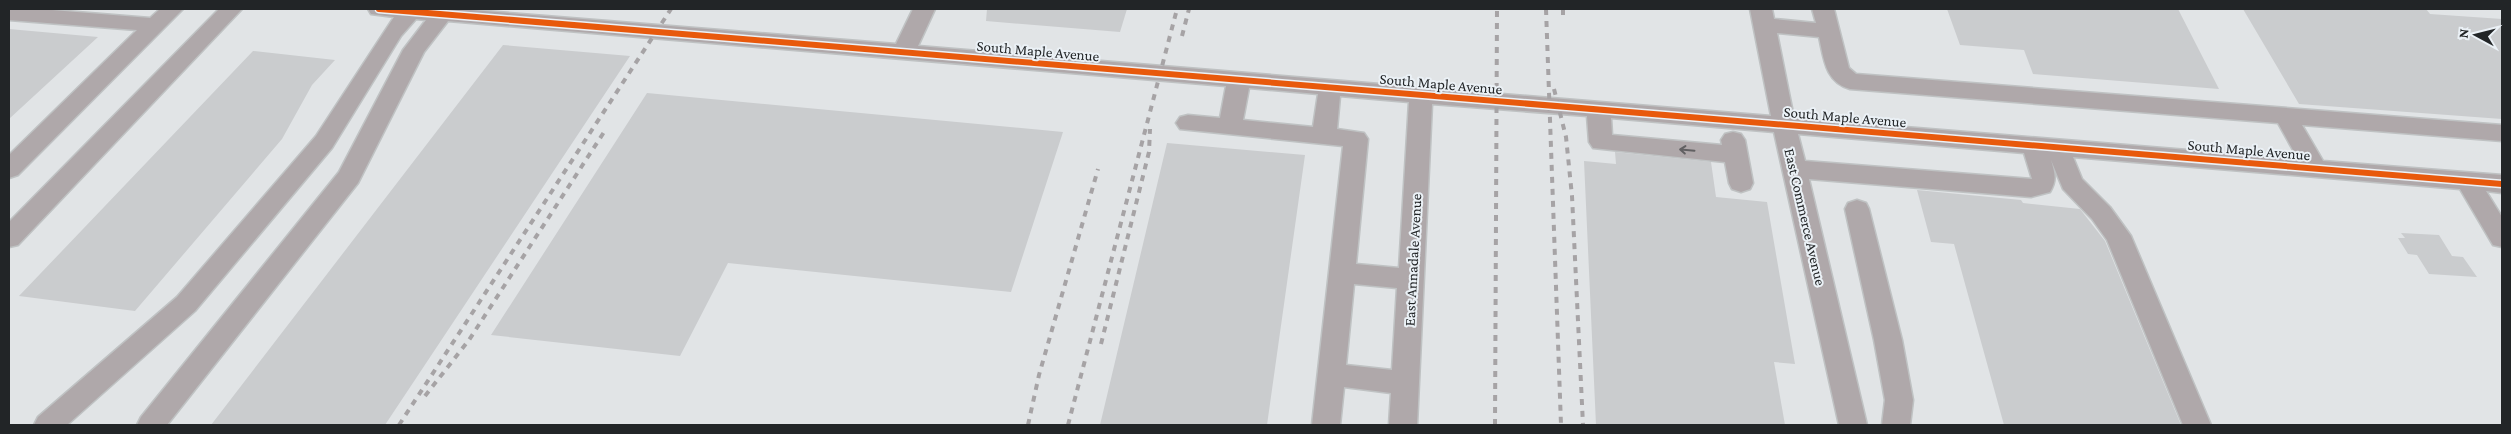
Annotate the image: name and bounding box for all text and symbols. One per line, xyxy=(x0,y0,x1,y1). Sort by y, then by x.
north arrow xyxy=(2451,10,2501,60)
text: N xyxy=(2455,27,2472,39)
street label: South Maple Avenue xyxy=(976,38,1100,65)
street label: South Maple Avenue xyxy=(1379,71,1503,98)
street label: South Maple Avenue xyxy=(1783,104,1907,131)
street label: South Maple Avenue xyxy=(2187,137,2311,164)
one-way arrow xyxy=(1679,145,1695,155)
street label: East Commerce Avenue xyxy=(1781,147,1829,288)
street label: East Annadale Avenue xyxy=(1402,193,1424,327)

